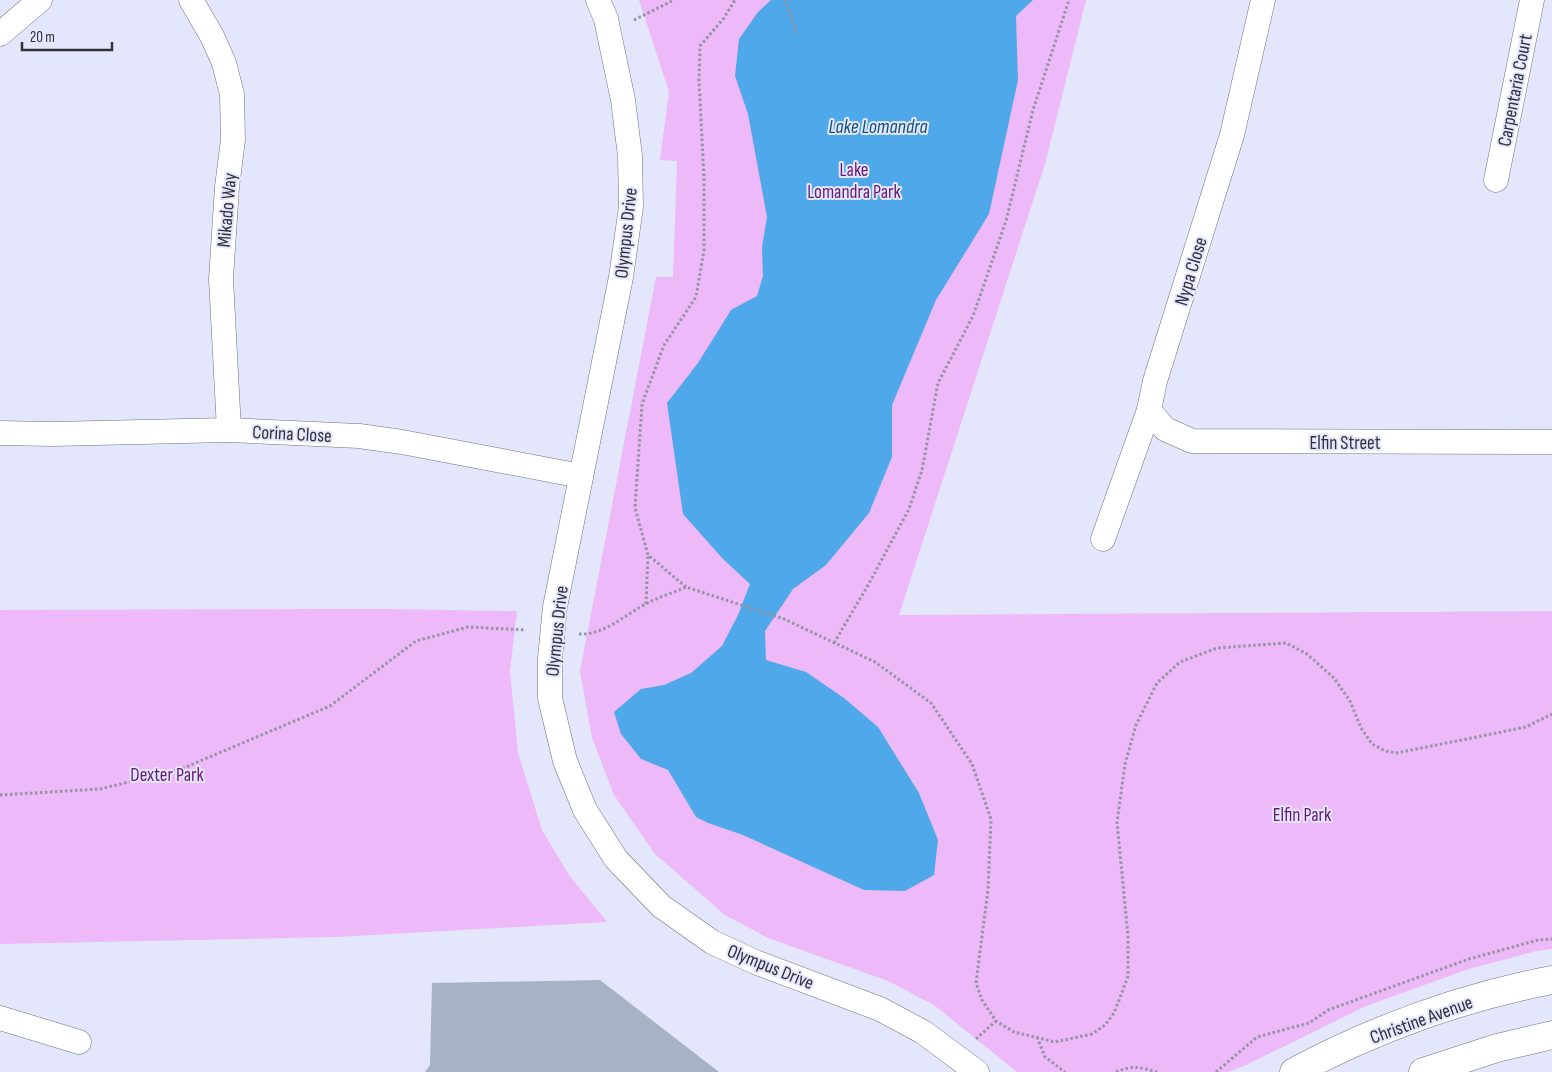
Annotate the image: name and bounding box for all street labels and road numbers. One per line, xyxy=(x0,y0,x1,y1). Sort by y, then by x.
street label: Carpentaria Court xyxy=(1493,32,1538,148)
street label: Mikado Way xyxy=(213,171,242,248)
street label: Olympus Drive xyxy=(610,187,643,280)
street label: Nypa Close xyxy=(1170,234,1213,308)
street label: Corina Close xyxy=(252,421,332,448)
street label: Elfin Street xyxy=(1310,432,1381,455)
street label: Olympus Drive xyxy=(541,585,574,678)
street label: Olympus Drive xyxy=(724,940,817,995)
street label: Christine Avenue xyxy=(1367,991,1476,1050)

